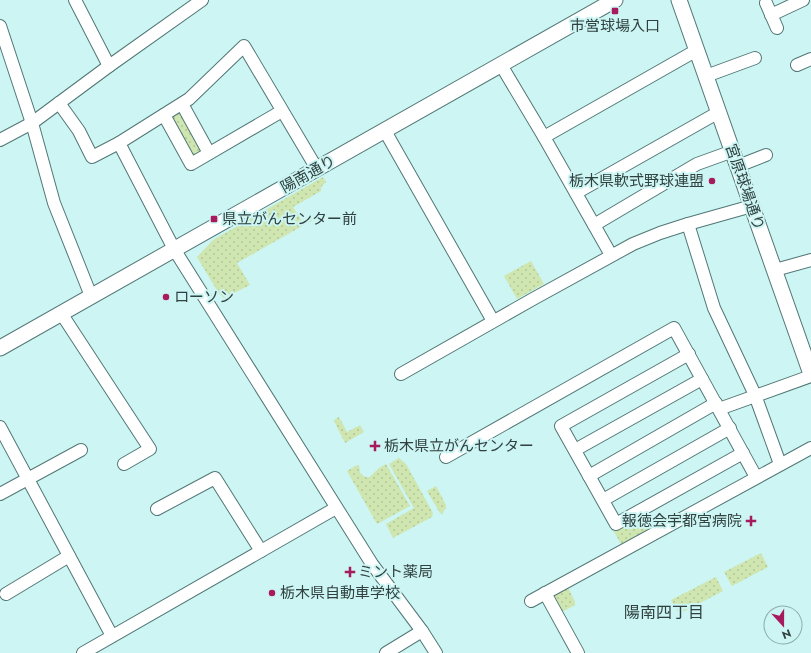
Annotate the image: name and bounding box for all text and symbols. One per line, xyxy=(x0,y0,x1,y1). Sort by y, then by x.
marker: 市営球場入口 xyxy=(610,6,620,16)
place label: 市営球場入口 xyxy=(570,15,660,37)
street label: 宮原球場通り xyxy=(720,141,770,233)
street label: 陽南通り xyxy=(276,150,340,198)
place label: 栃木県軟式野球連盟 xyxy=(569,170,704,192)
marker: 栃木県軟式野球連盟 xyxy=(707,176,717,186)
place label: 県立がんセンター前 xyxy=(222,208,357,230)
marker: 県立がんセンター前 xyxy=(209,214,219,224)
place label: ローソン xyxy=(174,286,234,308)
marker: ローソン xyxy=(161,292,171,302)
place label: 栃木県立がんセンター xyxy=(384,435,534,457)
marker: 栃木県立がんセンター xyxy=(369,440,381,452)
place label: 報徳会宇都宮病院 xyxy=(622,510,742,532)
marker: 報徳会宇都宮病院 xyxy=(745,515,757,527)
place label: ミント薬局 xyxy=(358,561,433,583)
marker: ミント薬局 xyxy=(345,567,355,577)
place label: 栃木県自動車学校 xyxy=(280,582,400,604)
marker: 栃木県自動車学校 xyxy=(267,588,277,598)
district label: 陽南四丁目 xyxy=(624,601,704,624)
north arrow xyxy=(763,605,803,645)
text: N xyxy=(780,625,794,643)

